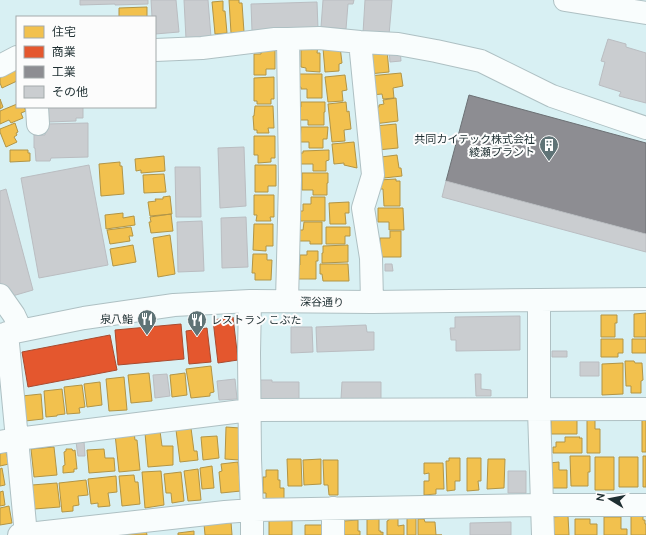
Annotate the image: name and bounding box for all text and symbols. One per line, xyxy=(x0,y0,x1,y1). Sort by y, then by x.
legend xyxy=(16,16,156,108)
text: 住宅 xyxy=(52,25,76,38)
text: 商業 xyxy=(52,45,76,58)
text: 工業 xyxy=(52,65,76,78)
text: その他 xyxy=(52,85,88,98)
place label: 共同カイテック株式会社 綾瀬プラント xyxy=(414,133,535,158)
building icon: 共同カイテック株式会社 綾瀬プラント xyxy=(538,134,560,162)
street label: 深谷通り xyxy=(300,296,344,308)
restaurant icon: 泉八鮨 xyxy=(136,308,158,336)
restaurant icon: レストラン こぶた xyxy=(186,309,208,337)
place label: 泉八鮨 xyxy=(100,313,133,325)
place label: レストラン こぶた xyxy=(211,314,302,326)
north arrow xyxy=(590,479,630,519)
text: N xyxy=(594,492,607,502)

